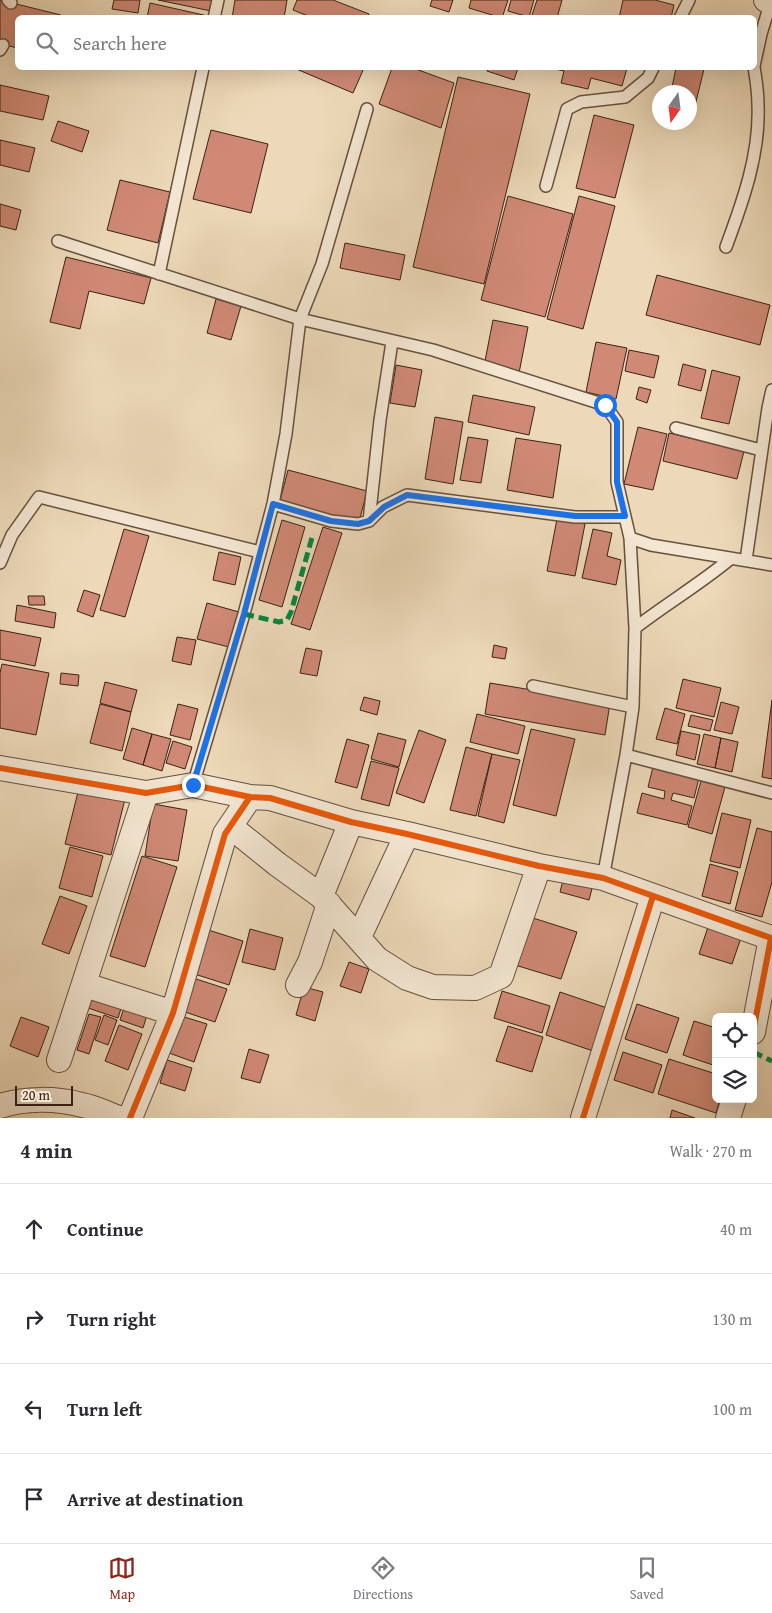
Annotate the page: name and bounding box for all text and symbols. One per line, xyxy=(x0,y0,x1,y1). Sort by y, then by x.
search box xyxy=(15,15,757,70)
icon: search xyxy=(33,29,61,57)
text: Search here xyxy=(73,29,167,57)
north arrow xyxy=(652,85,697,130)
route start xyxy=(594,394,617,417)
route end xyxy=(182,774,205,797)
map controls xyxy=(712,1013,757,1103)
button: locate xyxy=(712,1013,757,1058)
button: layers xyxy=(712,1058,757,1103)
scale bar xyxy=(15,1083,72,1106)
text: 20 m xyxy=(22,1085,50,1105)
text: 4 min xyxy=(20,1135,72,1166)
text: Walk · 270 m xyxy=(669,1139,752,1163)
icon: ahead xyxy=(20,1215,48,1243)
text: Continue xyxy=(67,1215,144,1243)
text: 40 m xyxy=(720,1217,752,1241)
icon: right xyxy=(20,1305,48,1333)
text: Turn right xyxy=(67,1305,156,1333)
text: 130 m xyxy=(712,1307,752,1331)
icon: left xyxy=(20,1395,48,1423)
text: Turn left xyxy=(67,1395,142,1423)
text: 100 m xyxy=(712,1397,752,1421)
icon: arrive xyxy=(20,1485,48,1513)
text: Arrive at destination xyxy=(67,1485,243,1513)
tab: Map xyxy=(108,1554,136,1604)
tab: Directions xyxy=(353,1554,413,1604)
tab: Saved xyxy=(630,1554,664,1604)

